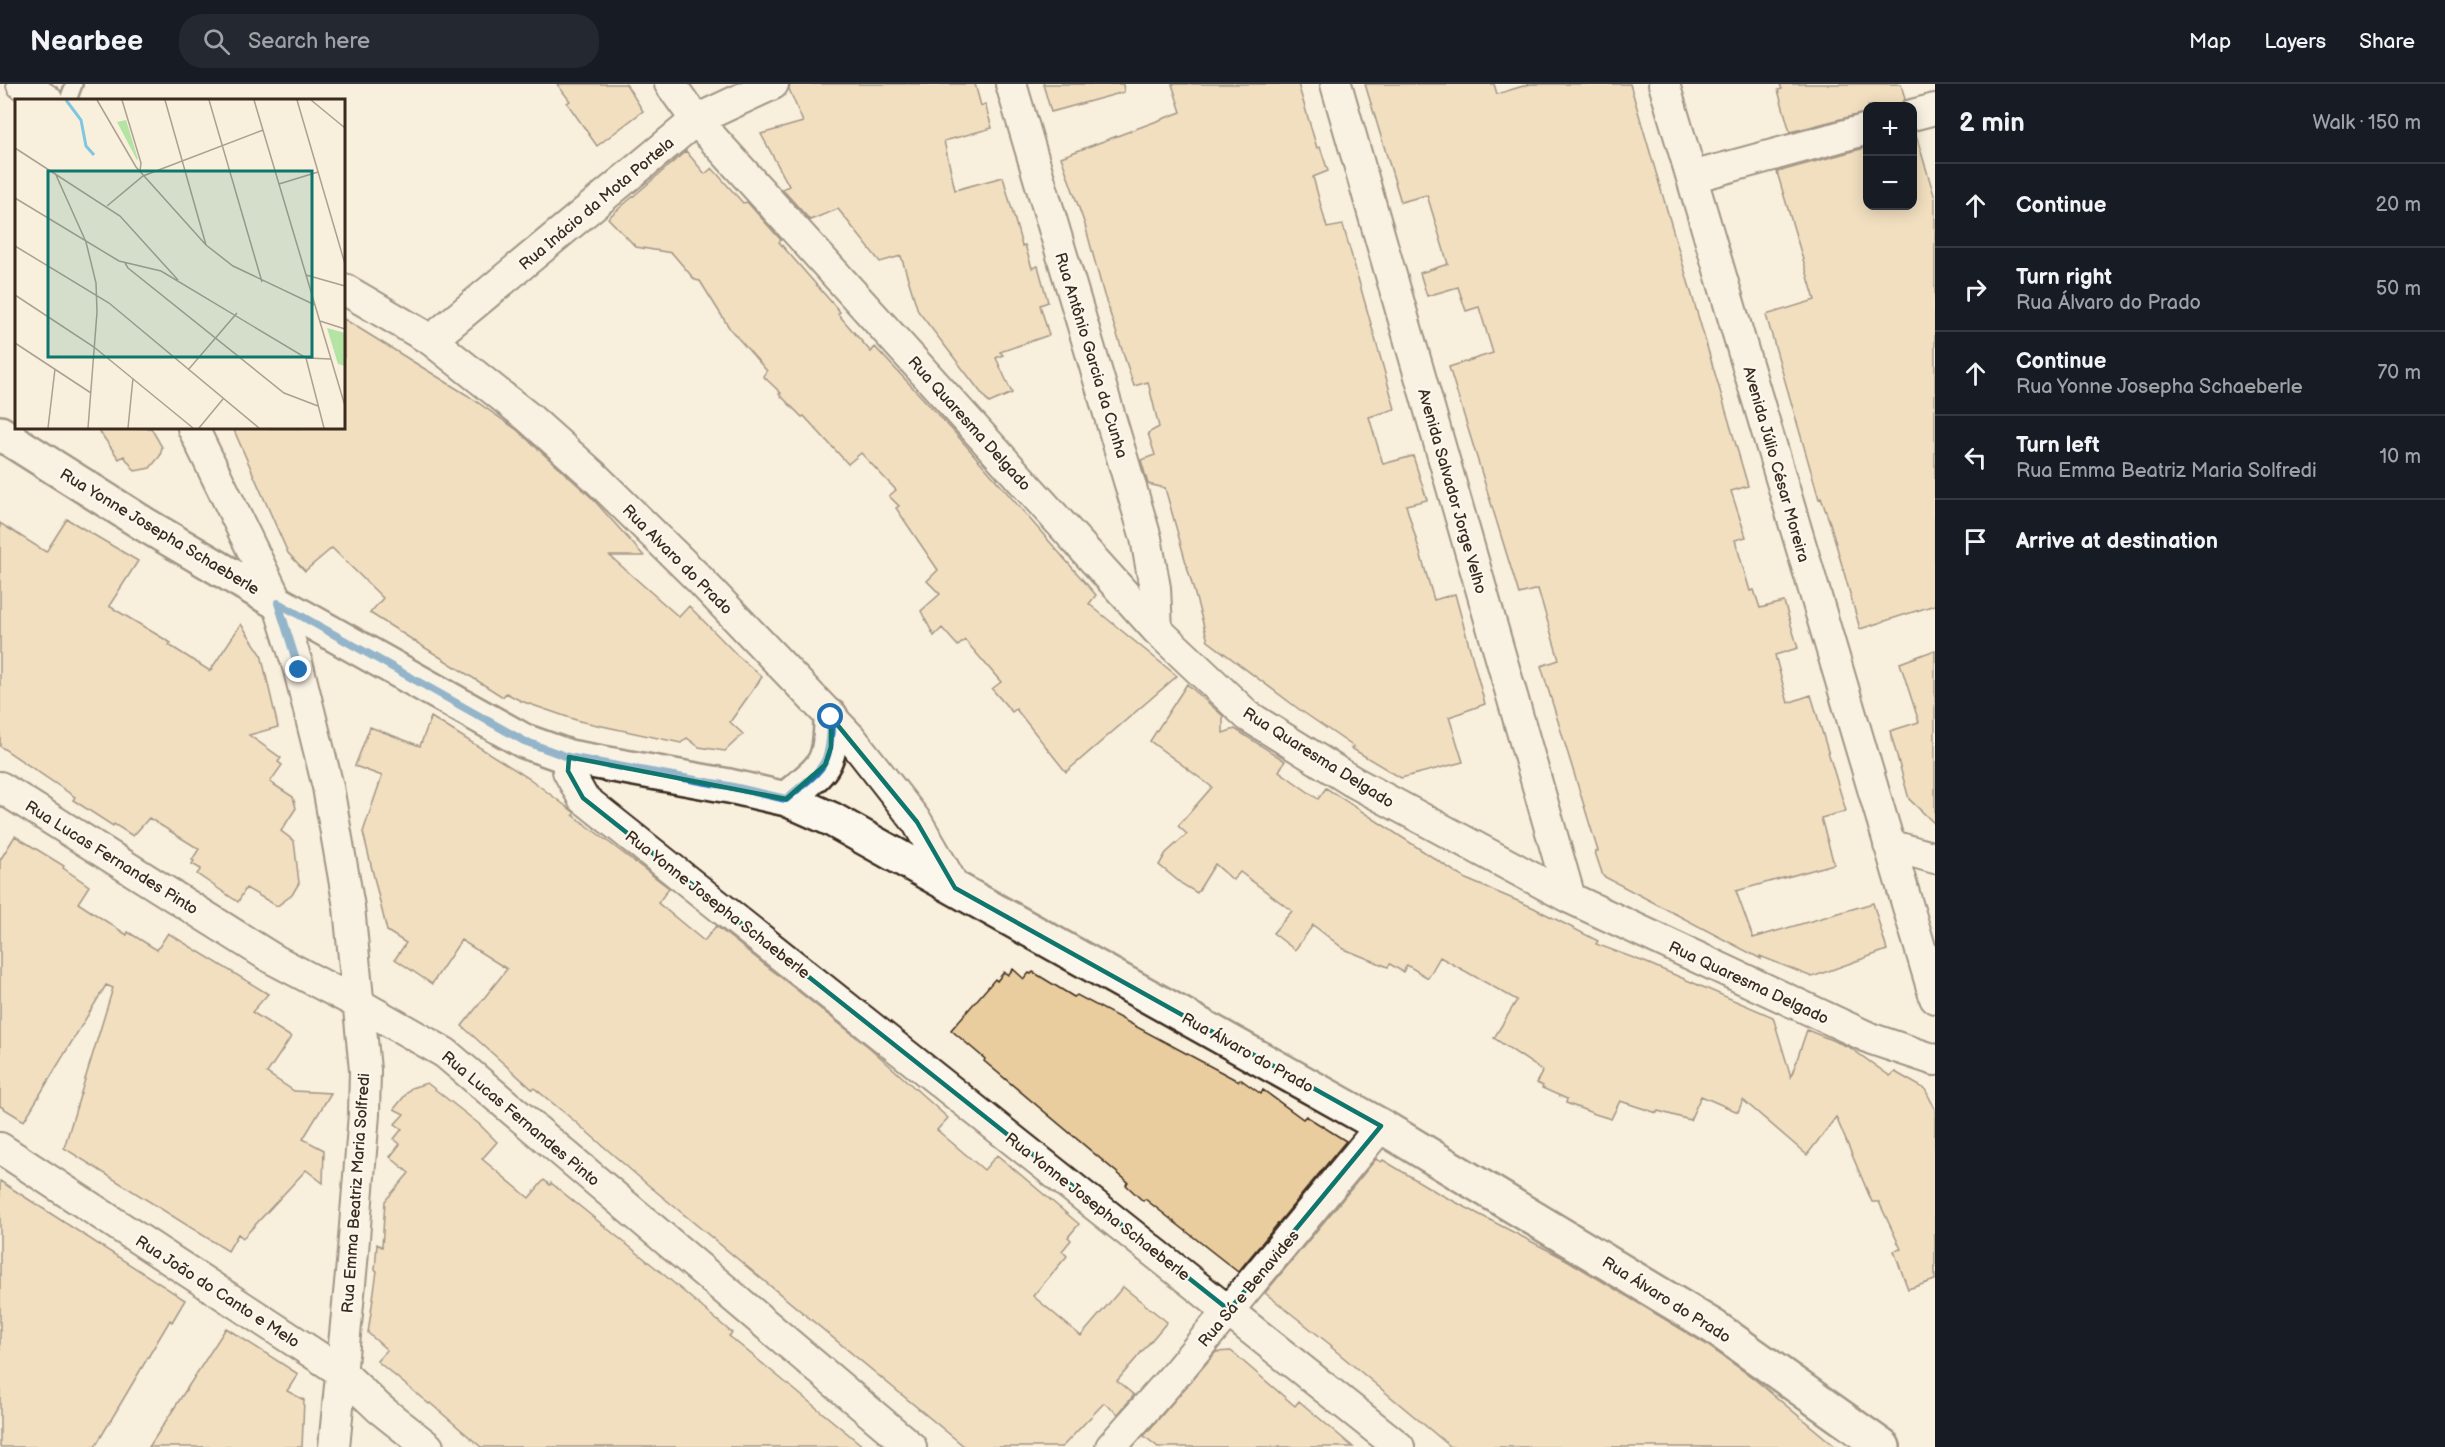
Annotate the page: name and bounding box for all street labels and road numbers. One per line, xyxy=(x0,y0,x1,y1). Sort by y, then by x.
street label: Rua Inácio da Mota Portela xyxy=(516,134,678,275)
street label: Rua Antônio Garcia da Cunha xyxy=(1050,250,1131,461)
street label: Rua Quaresma Delgado xyxy=(903,353,1034,495)
street label: Avenida Júlio César Moreira xyxy=(1738,364,1813,565)
street label: Avenida Salvador Jorge Velho xyxy=(1413,387,1490,596)
street label: Rua Yonne Josepha Schaeberle xyxy=(56,465,263,600)
street label: Rua Alvaro do Prado xyxy=(618,501,736,619)
street label: Rua Quaresma Delgado xyxy=(1239,704,1397,813)
street label: Rua Lucas Fernandes Pinto xyxy=(21,797,201,919)
street label: Rua Yonne Josepha Schaeberle xyxy=(621,827,814,984)
street label: Rua Quaresma Delgado xyxy=(1665,938,1831,1029)
street label: Rua Álvaro do Prado xyxy=(1178,1007,1318,1097)
street label: Rua Lucas Fernandes Pinto xyxy=(437,1048,603,1191)
street label: Rua Emma Beatriz Maria Solfredi xyxy=(339,1072,374,1314)
street label: Rua Yonne Josepha Schaeberle xyxy=(1001,1129,1194,1286)
street label: Rua Sá e Benavides xyxy=(1195,1227,1304,1351)
street label: Rua João do Canto e Melo xyxy=(131,1232,303,1353)
street label: Rua Álvaro do Prado xyxy=(1598,1251,1735,1348)

